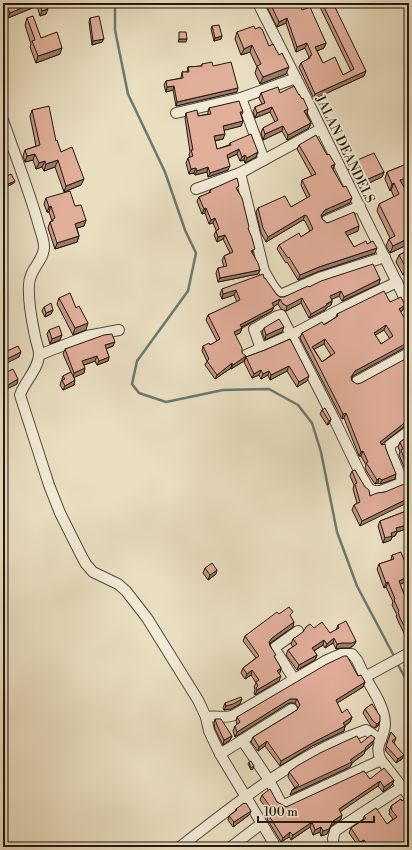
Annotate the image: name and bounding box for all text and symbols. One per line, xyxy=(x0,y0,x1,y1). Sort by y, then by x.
street label: JALAN DEANDELS xyxy=(312,92,378,206)
scale bar xyxy=(258,798,374,824)
text: 100 m xyxy=(264,805,298,820)

